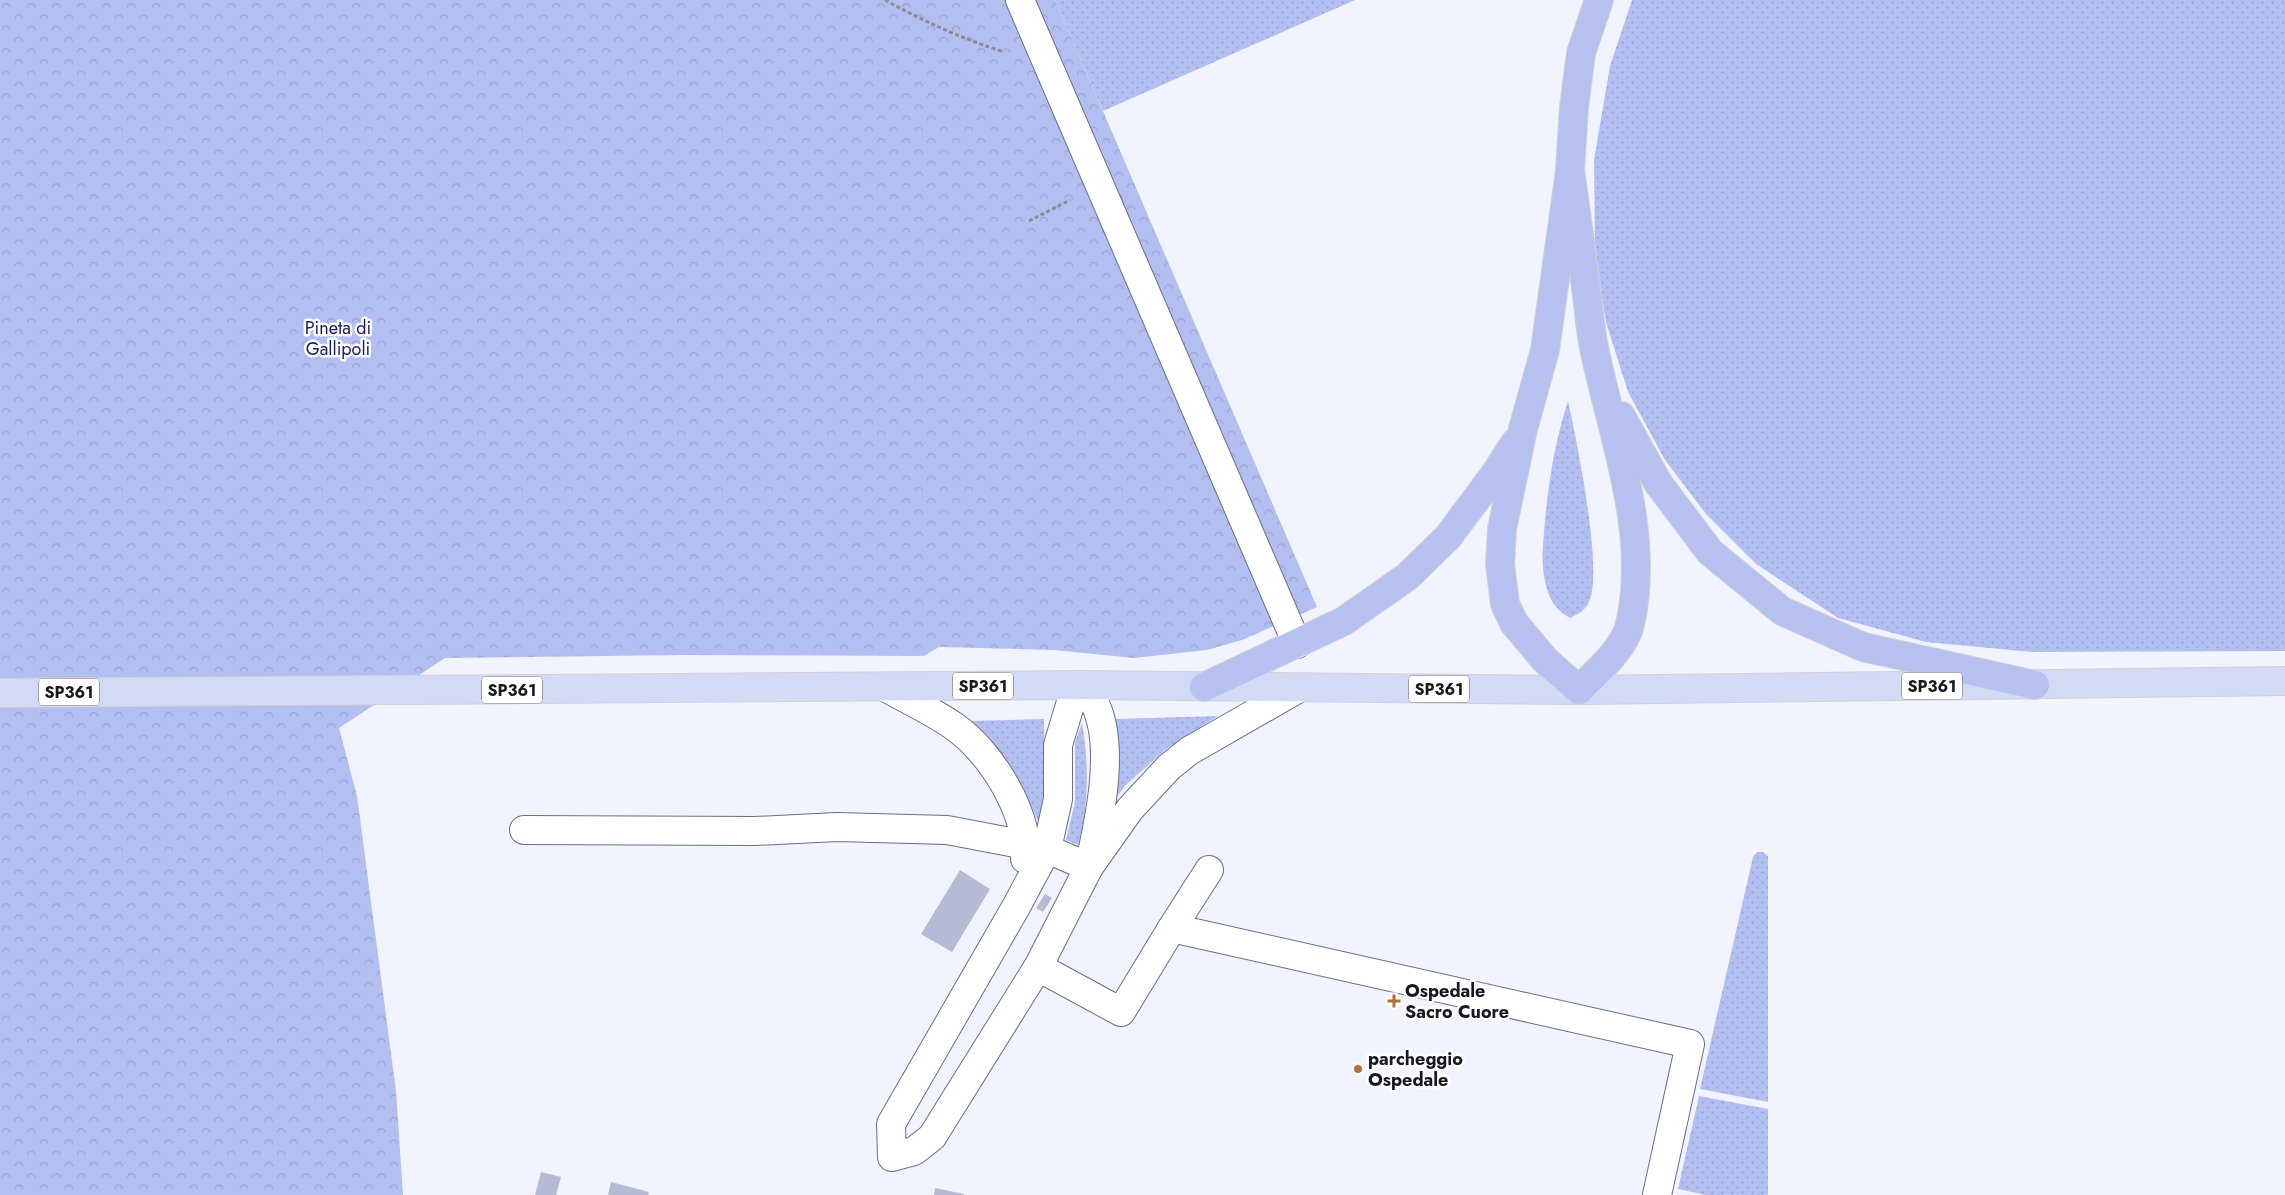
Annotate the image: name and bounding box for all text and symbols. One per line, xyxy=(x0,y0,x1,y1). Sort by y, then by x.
park label: Pineta di Gallipoli xyxy=(305,315,371,362)
road number: SP361 xyxy=(953,672,1013,699)
road number: SP361 xyxy=(1902,672,1962,699)
road number: SP361 xyxy=(482,676,542,704)
road number: SP361 xyxy=(1409,676,1469,702)
road number: SP361 xyxy=(39,679,99,706)
place label: Ospedale Sacro Cuore xyxy=(1405,978,1509,1025)
marker: Ospedale Sacro Cuore xyxy=(1387,994,1401,1008)
place label: parcheggio Ospedale xyxy=(1368,1046,1463,1093)
marker: parcheggio Ospedale xyxy=(1352,1063,1364,1075)

